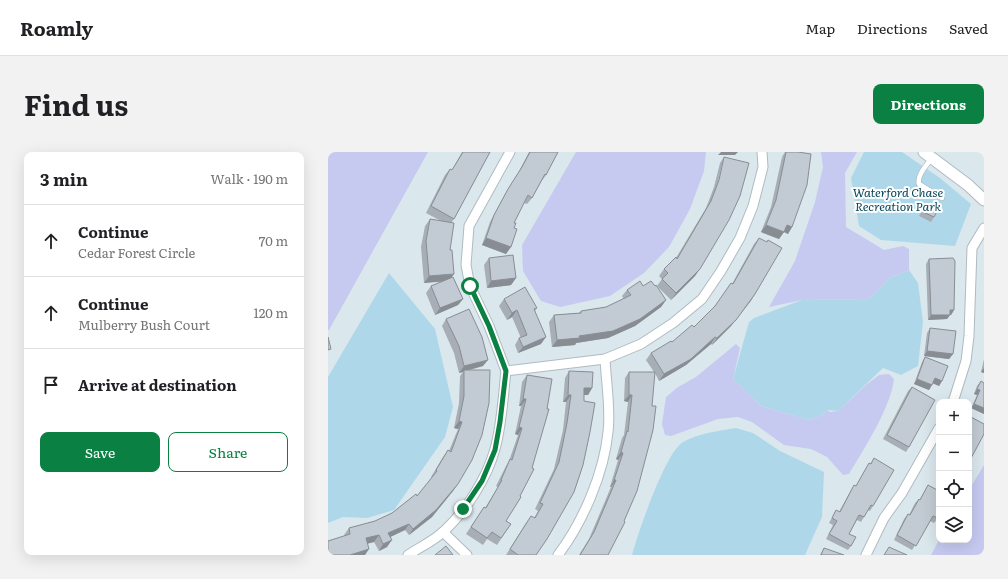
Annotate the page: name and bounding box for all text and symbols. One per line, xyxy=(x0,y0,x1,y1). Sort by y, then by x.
text: Roamly xyxy=(20,14,93,42)
text: Map xyxy=(805,18,835,38)
text: Directions xyxy=(857,18,927,38)
text: Saved xyxy=(949,18,988,38)
text: Find us xyxy=(24,83,128,125)
button: Directions xyxy=(873,84,984,124)
text: 3 min xyxy=(40,166,88,191)
text: Walk · 190 m xyxy=(210,169,288,188)
park label: Waterford Chase Recreation Park xyxy=(853,183,944,215)
text: Continue xyxy=(78,220,148,243)
icon: ahead xyxy=(40,230,62,252)
text: 70 m xyxy=(259,231,288,250)
text: Cedar Forest Circle xyxy=(78,243,195,262)
route start xyxy=(461,277,479,295)
text: Continue xyxy=(78,292,148,315)
icon: ahead xyxy=(40,302,62,324)
text: 120 m xyxy=(253,303,288,322)
text: Mulberry Bush Court xyxy=(78,315,210,334)
text: Arrive at destination xyxy=(78,373,237,396)
icon: arrive xyxy=(40,374,62,396)
map controls xyxy=(936,399,972,543)
button: + xyxy=(936,399,972,435)
button: Save xyxy=(40,432,160,472)
button: Share xyxy=(168,432,288,472)
button: − xyxy=(936,435,972,471)
button: locate xyxy=(936,471,972,507)
route end xyxy=(454,500,472,518)
button: layers xyxy=(936,507,972,543)

